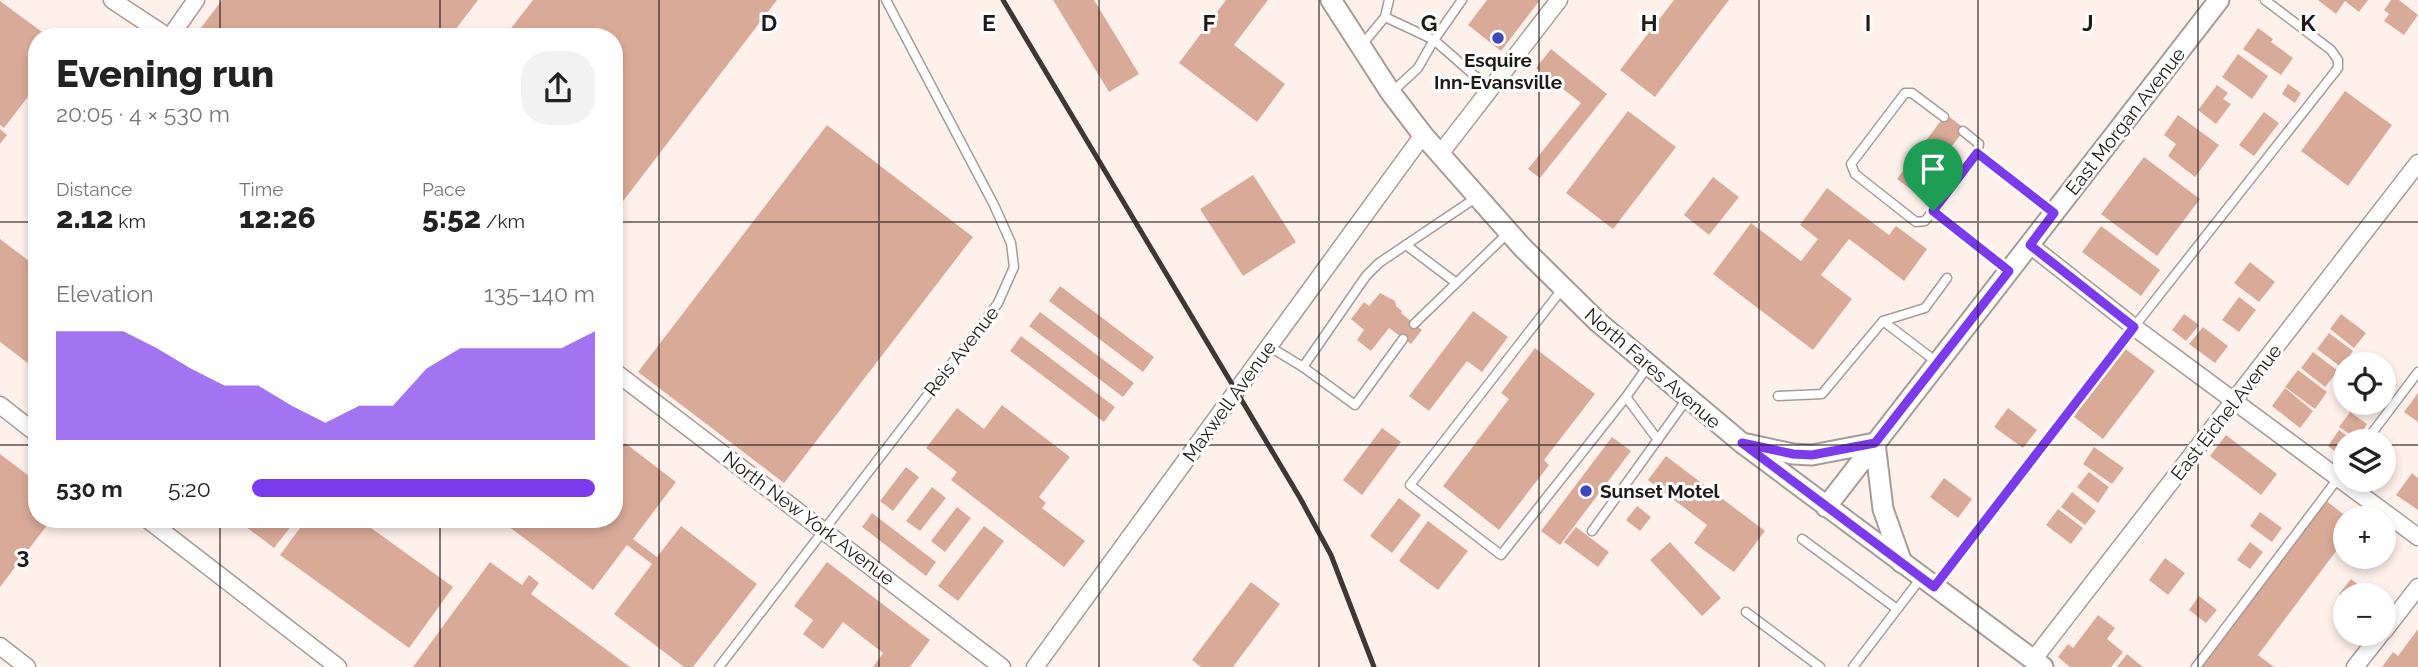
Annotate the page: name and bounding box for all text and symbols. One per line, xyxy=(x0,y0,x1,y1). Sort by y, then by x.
text: D xyxy=(761,9,777,36)
text: E xyxy=(982,9,996,36)
text: F xyxy=(1202,9,1216,36)
text: G xyxy=(1421,9,1437,36)
text: H xyxy=(1640,9,1658,36)
text: I xyxy=(1865,9,1871,36)
text: J xyxy=(2082,9,2094,36)
text: K xyxy=(2300,9,2316,36)
marker: Esquire Inn-Evansville xyxy=(1490,30,1506,46)
street label: East Morgan Avenue xyxy=(2061,43,2189,199)
place label: Esquire Inn-Evansville xyxy=(1434,49,1562,93)
text: Evening run xyxy=(56,51,274,96)
button: share xyxy=(521,51,595,125)
text: 20:05 · 4 × 530 m xyxy=(56,100,230,127)
pin xyxy=(1903,139,1963,211)
icon: arrive xyxy=(1914,150,1952,188)
text: Distance xyxy=(56,178,132,200)
text: Time xyxy=(239,178,283,200)
text: Pace xyxy=(422,178,466,200)
text: 2.12 xyxy=(56,200,114,235)
text: 12:26 xyxy=(239,200,316,235)
text: 5:52 xyxy=(422,200,481,235)
text: km xyxy=(114,210,146,232)
text: /km xyxy=(481,210,525,232)
text: Elevation xyxy=(56,280,154,307)
text: 135–140 m xyxy=(484,280,595,307)
street label: Reis Avenue xyxy=(919,302,1003,400)
street label: North Fares Avenue xyxy=(1581,303,1725,433)
street label: Maxwell Avenue xyxy=(1178,337,1280,465)
street label: East Eichel Avenue xyxy=(2166,340,2286,484)
map controls xyxy=(2333,352,2396,646)
button: locate xyxy=(2333,352,2396,415)
button: layers xyxy=(2333,429,2396,492)
street label: North New York Avenue xyxy=(719,446,899,590)
text: 530 m xyxy=(56,475,123,502)
text: 5:20 xyxy=(168,475,211,502)
place label: Sunset Motel xyxy=(1600,480,1721,502)
marker: Sunset Motel xyxy=(1578,483,1594,499)
button: + xyxy=(2333,506,2396,569)
text: 3 xyxy=(17,542,29,569)
button: − xyxy=(2333,583,2396,646)

